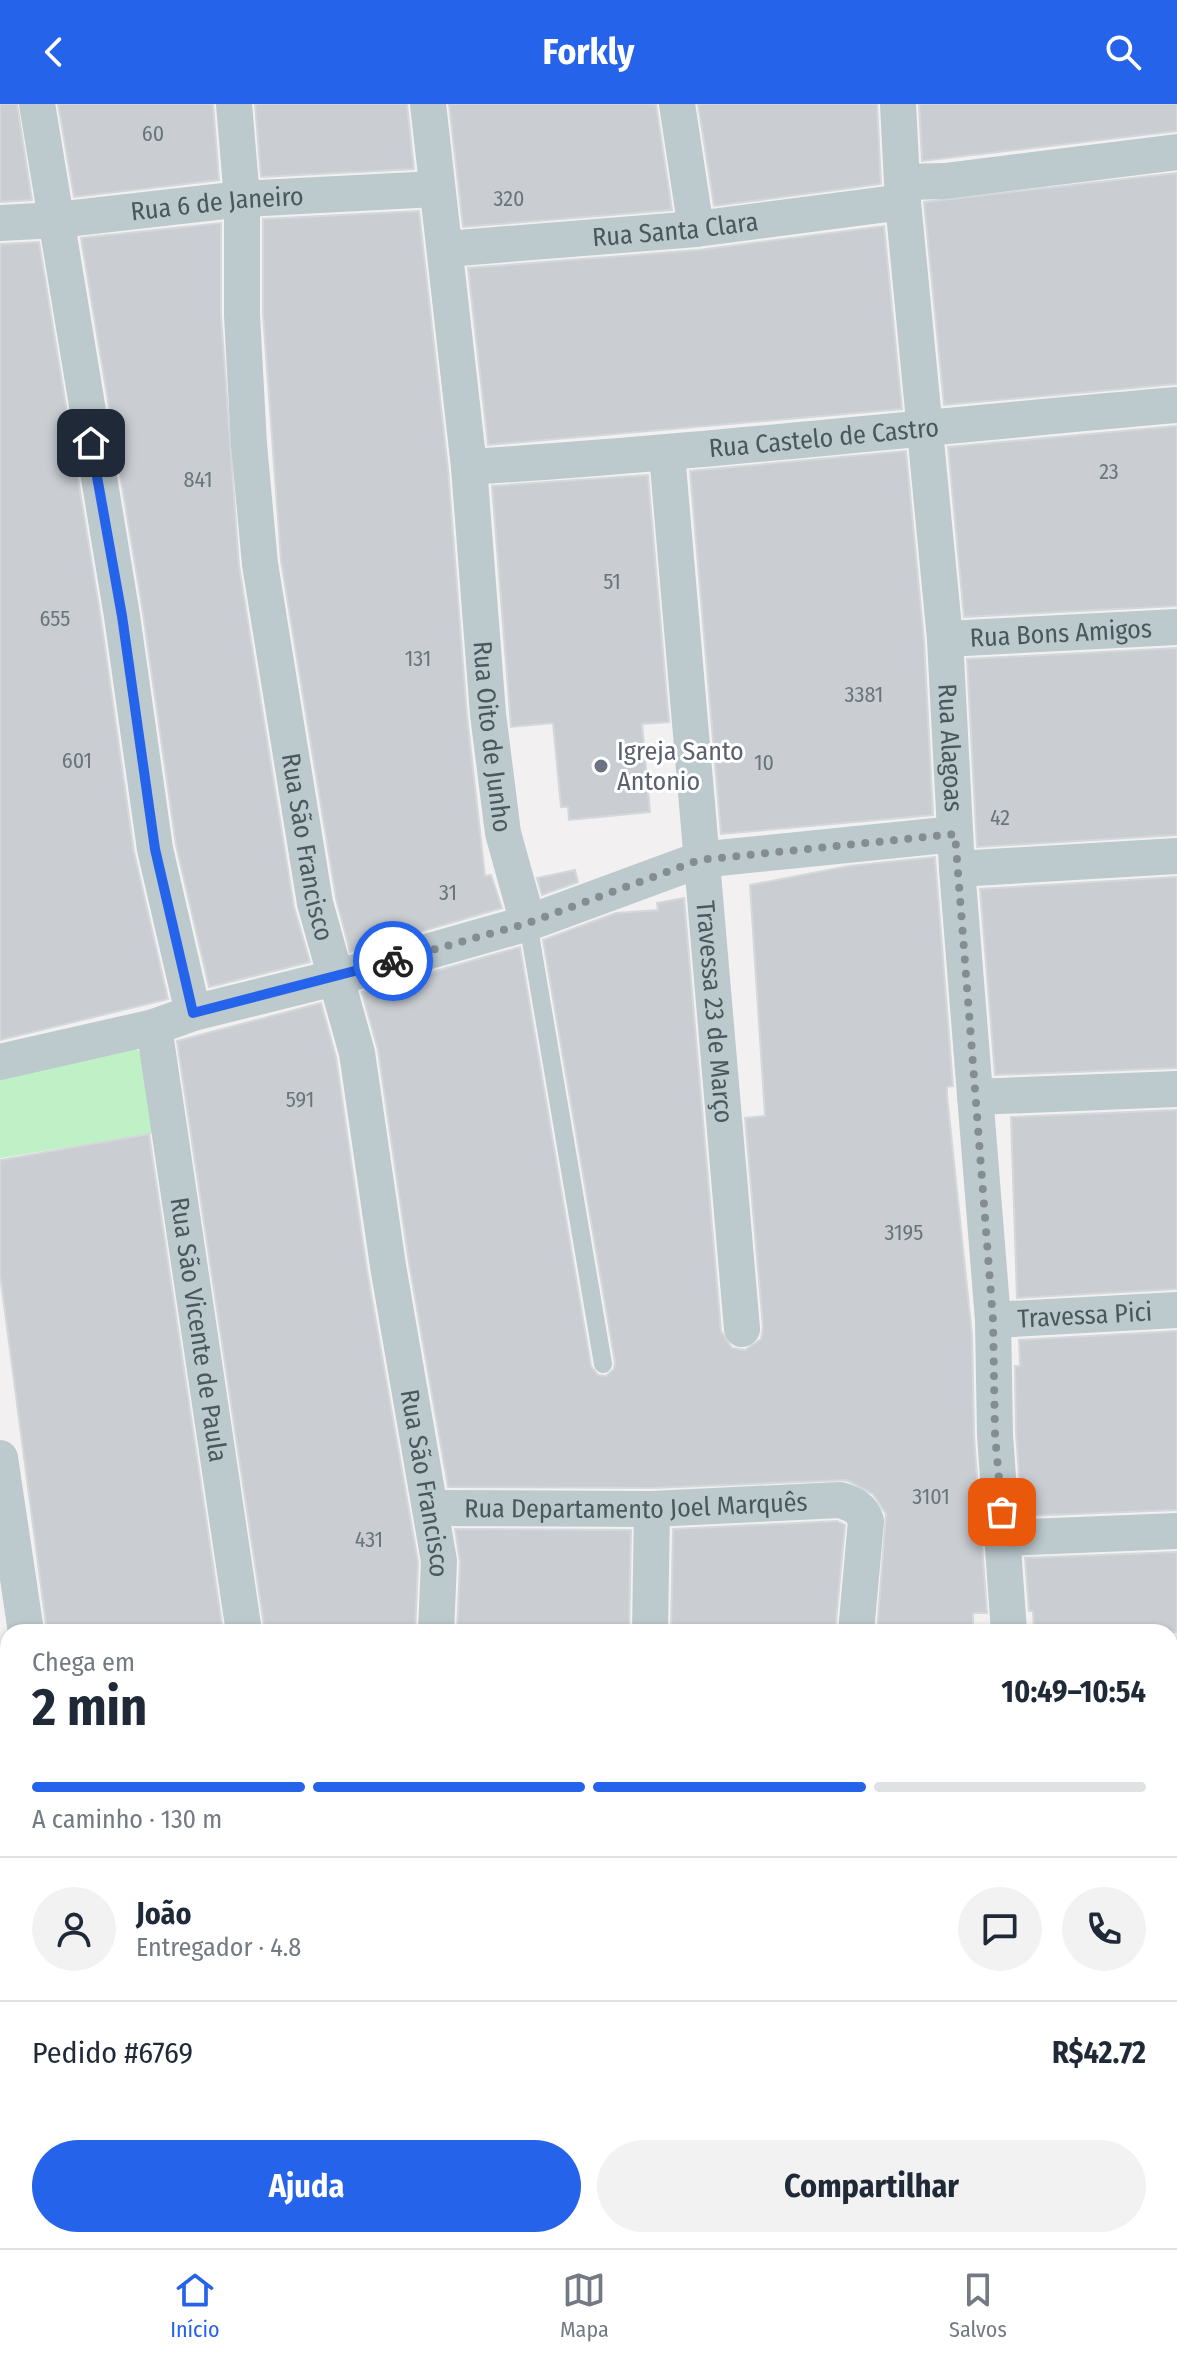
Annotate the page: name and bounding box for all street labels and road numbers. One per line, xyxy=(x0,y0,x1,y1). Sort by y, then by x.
street label: Rua 6 de Janeiro xyxy=(129,180,304,227)
street label: Rua Santa Clara xyxy=(591,206,760,253)
street label: Rua Castelo de Castro xyxy=(707,411,940,464)
street label: Rua Bons Amigos xyxy=(969,613,1153,653)
street label: Rua Oito de Junho xyxy=(467,640,518,834)
street label: Rua Alagoas xyxy=(932,683,969,813)
street label: Rua São Francisco xyxy=(275,751,340,945)
street label: Travessa 23 de Março xyxy=(690,900,740,1124)
street label: Rua São Vicente de Paula xyxy=(164,1195,234,1464)
street label: Travessa Pici xyxy=(1017,1296,1153,1334)
street label: Rua São Francisco xyxy=(394,1387,455,1578)
street label: Rua Departamento Joel Marquês xyxy=(464,1486,808,1525)

